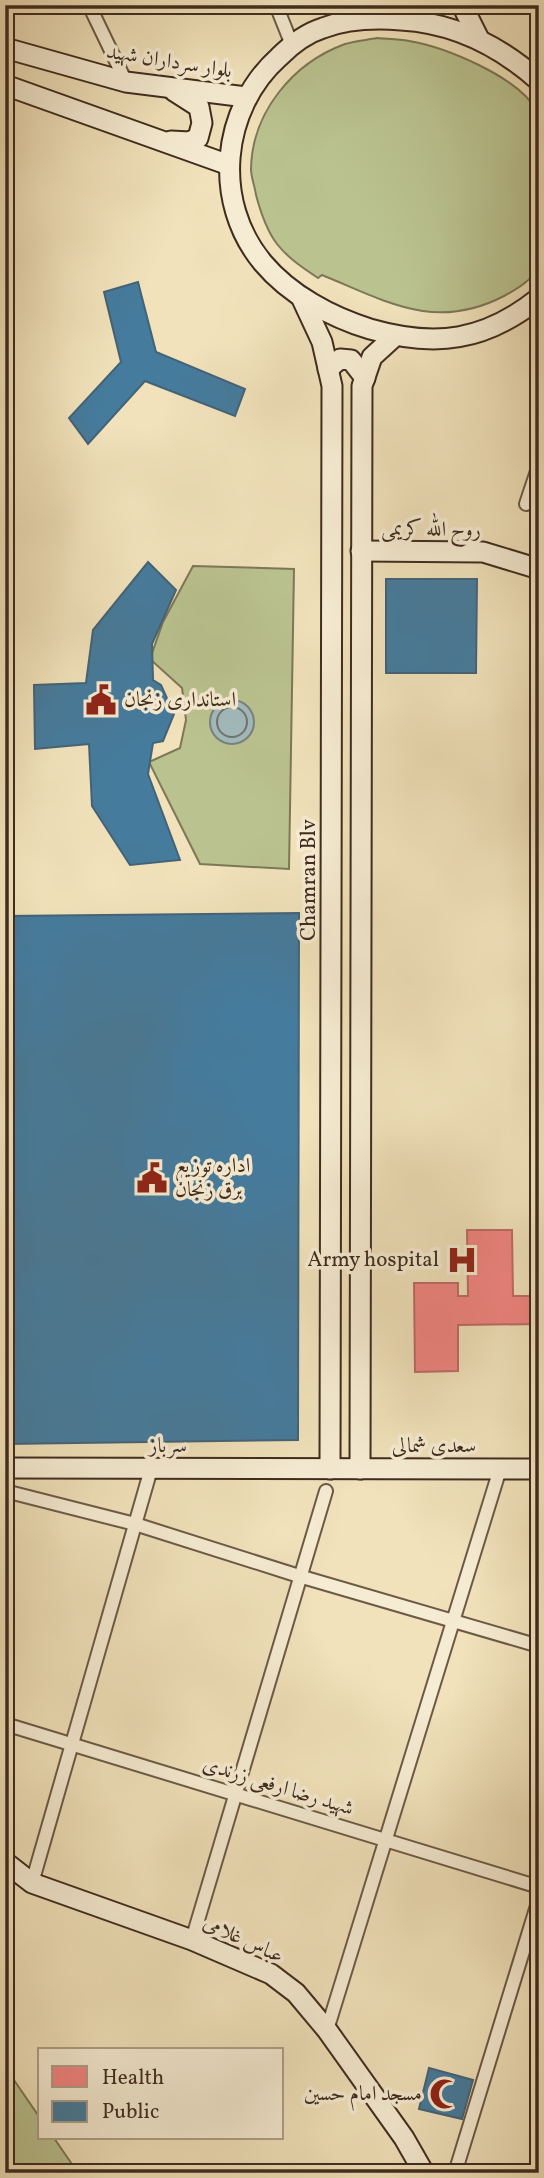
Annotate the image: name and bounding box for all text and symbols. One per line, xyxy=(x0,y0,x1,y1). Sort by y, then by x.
street label: بلوار سرداران شهید xyxy=(104,38,234,86)
street label: روح الله کریمی xyxy=(381,511,481,548)
public building icon: استانداری زنجان xyxy=(84,683,118,717)
place label: استانداری زنجان xyxy=(124,686,236,715)
street label: Chamran Blv xyxy=(295,819,324,941)
place label: اداره توزیع برق زنجان xyxy=(175,1152,250,1205)
public building icon: اداره توزیع برق زنجان xyxy=(135,1161,169,1195)
hospital icon: Army hospital xyxy=(445,1243,479,1277)
place label: Army hospital xyxy=(308,1246,439,1275)
street label: سرباز xyxy=(147,1432,187,1461)
street label: سعدی شمالی xyxy=(392,1432,476,1461)
street label: شهید رضا ارفعی زرندی xyxy=(199,1750,357,1824)
street label: عباس غلامی xyxy=(198,1909,288,1971)
legend xyxy=(38,2048,284,2140)
text: Health xyxy=(102,2064,164,2093)
mosque icon: مسجد امام حسین xyxy=(428,2077,462,2111)
place label: مسجد امام حسین xyxy=(304,2080,422,2111)
text: Public xyxy=(102,2098,159,2127)

